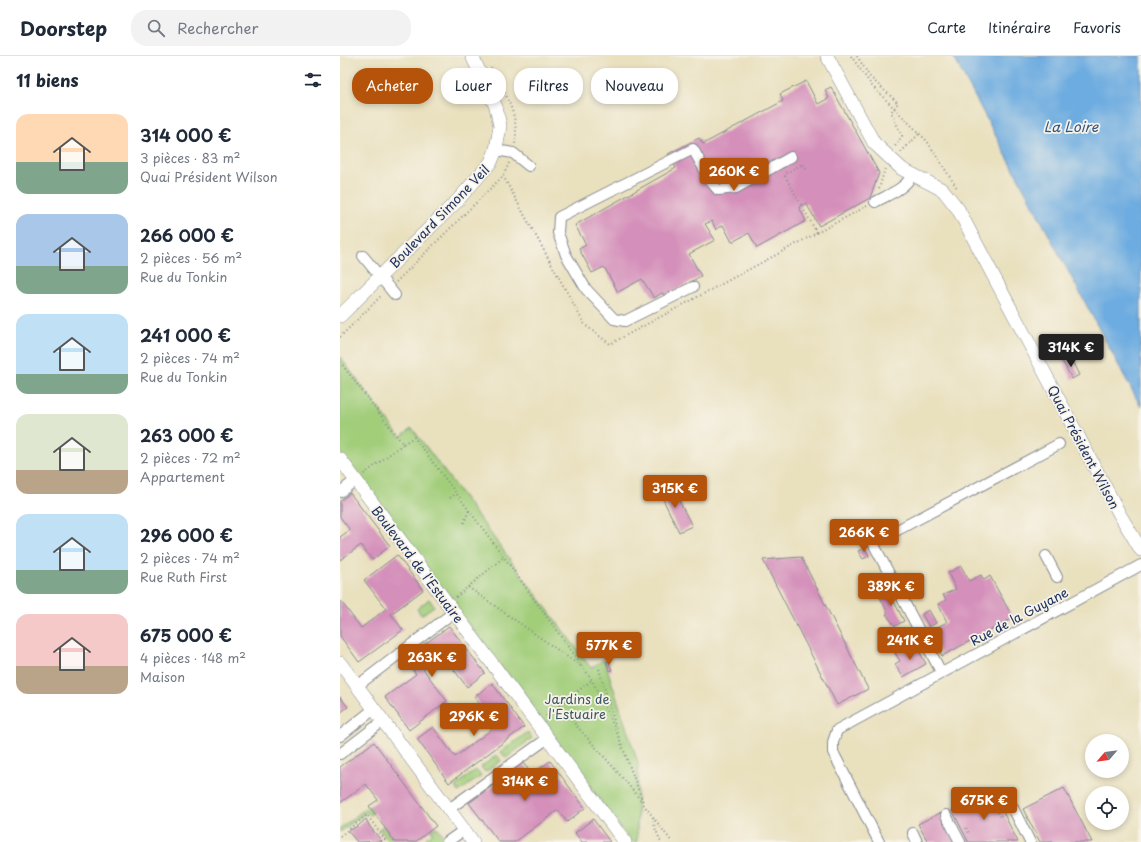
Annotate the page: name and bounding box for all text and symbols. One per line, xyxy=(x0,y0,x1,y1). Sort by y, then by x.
search box xyxy=(131,10,411,46)
text: Doorstep xyxy=(20,14,107,42)
text: Rechercher xyxy=(177,16,259,39)
icon: search xyxy=(145,17,167,39)
text: Carte xyxy=(927,17,966,38)
text: Itinéraire xyxy=(988,17,1051,38)
text: Favoris xyxy=(1073,17,1121,38)
text: 11 biens xyxy=(16,67,79,93)
chip: Acheter xyxy=(352,68,433,104)
chip: Louer xyxy=(441,68,506,104)
chip: Filtres xyxy=(514,68,583,104)
chip: Nouveau xyxy=(591,68,678,104)
icon: filters xyxy=(302,69,324,91)
water label: La Loire xyxy=(1044,116,1100,137)
text: 314 000 € xyxy=(140,122,231,148)
icon: home xyxy=(48,130,96,178)
text: 3 pièces · 83 m² xyxy=(140,148,241,167)
pin: 260K € xyxy=(701,158,767,192)
street label: Boulevard Simone Veil xyxy=(385,160,493,272)
text: 260K € xyxy=(709,161,759,180)
text: Quai Président Wilson xyxy=(140,167,278,186)
text: 266 000 € xyxy=(140,222,234,248)
icon: home xyxy=(48,230,96,278)
text: 2 pièces · 56 m² xyxy=(140,248,242,267)
text: Rue du Tonkin xyxy=(140,267,227,286)
text: 241 000 € xyxy=(140,322,231,348)
icon: home xyxy=(48,330,96,378)
pin: 314K € xyxy=(1038,334,1104,368)
text: 314K € xyxy=(1048,337,1094,356)
text: 2 pièces · 74 m² xyxy=(140,348,240,367)
text: Rue du Tonkin xyxy=(140,367,227,386)
street label: Quai Président Wilson xyxy=(1043,382,1125,512)
text: 263 000 € xyxy=(140,422,234,448)
icon: home xyxy=(48,430,96,478)
text: 2 pièces · 72 m² xyxy=(140,448,241,467)
text: Appartement xyxy=(140,467,225,486)
pin: 315K € xyxy=(642,475,708,509)
text: 315K € xyxy=(652,478,698,497)
street label: Boulevard de l'Estuaire xyxy=(368,501,468,627)
pin: 266K € xyxy=(831,519,897,553)
text: 296 000 € xyxy=(140,522,233,548)
text: 266K € xyxy=(839,522,889,541)
icon: home xyxy=(48,530,96,578)
text: 2 pièces · 74 m² xyxy=(140,548,240,567)
text: Rue Ruth First xyxy=(140,567,227,586)
pin: 389K € xyxy=(858,573,924,607)
text: 389K € xyxy=(867,576,915,595)
street label: Rue de la Guyane xyxy=(967,582,1071,650)
text: 675 000 € xyxy=(140,622,232,648)
pin: 241K € xyxy=(877,627,943,661)
icon: home xyxy=(48,630,96,678)
text: 241K € xyxy=(886,630,934,649)
pin: 577K € xyxy=(576,632,642,666)
text: 577K € xyxy=(586,635,632,654)
pin: 263K € xyxy=(399,644,465,678)
text: 263K € xyxy=(407,647,457,666)
text: 4 pièces · 148 m² xyxy=(140,648,246,667)
text: Maison xyxy=(140,667,185,686)
park label: Jardins de l'Estuaire xyxy=(544,689,610,723)
pin: 296K € xyxy=(441,703,507,737)
text: 296K € xyxy=(449,706,499,725)
north arrow xyxy=(1085,734,1129,778)
map controls xyxy=(1085,734,1129,830)
pin: 314K € xyxy=(492,768,558,802)
text: 314K € xyxy=(502,771,548,790)
button: locate xyxy=(1085,786,1129,830)
pin: 675K € xyxy=(951,787,1017,821)
text: 675K € xyxy=(960,790,1008,809)

